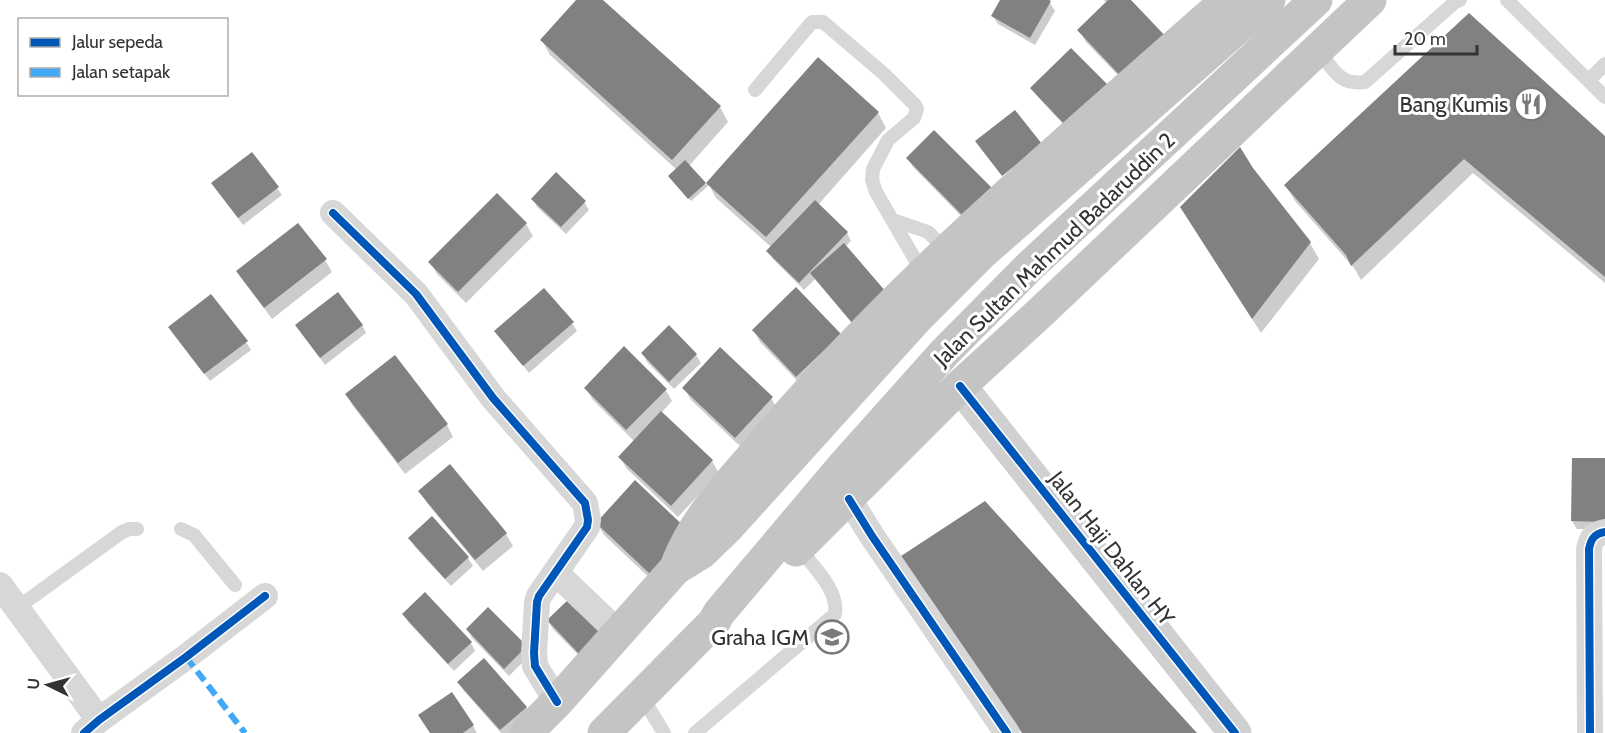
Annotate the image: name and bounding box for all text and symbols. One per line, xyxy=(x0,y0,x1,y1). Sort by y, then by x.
legend xyxy=(18,18,228,96)
scale bar xyxy=(1395,18,1478,56)
text: 20 m xyxy=(1404,28,1446,50)
text: Jalur sepeda xyxy=(71,31,163,53)
text: Jalan setapak xyxy=(71,61,171,83)
restaurant icon: Bang Kumis xyxy=(1513,86,1549,122)
place label: Bang Kumis xyxy=(1400,91,1508,118)
street label: Jalan Sultan Mahmud Badaruddin 2 xyxy=(928,127,1180,372)
street label: Jalan Haji Dahlan HY xyxy=(1042,465,1181,631)
school or university icon: Graha IGM xyxy=(814,619,850,655)
place label: Graha IGM xyxy=(711,624,809,651)
north arrow xyxy=(18,655,78,715)
text: U xyxy=(24,677,44,690)

